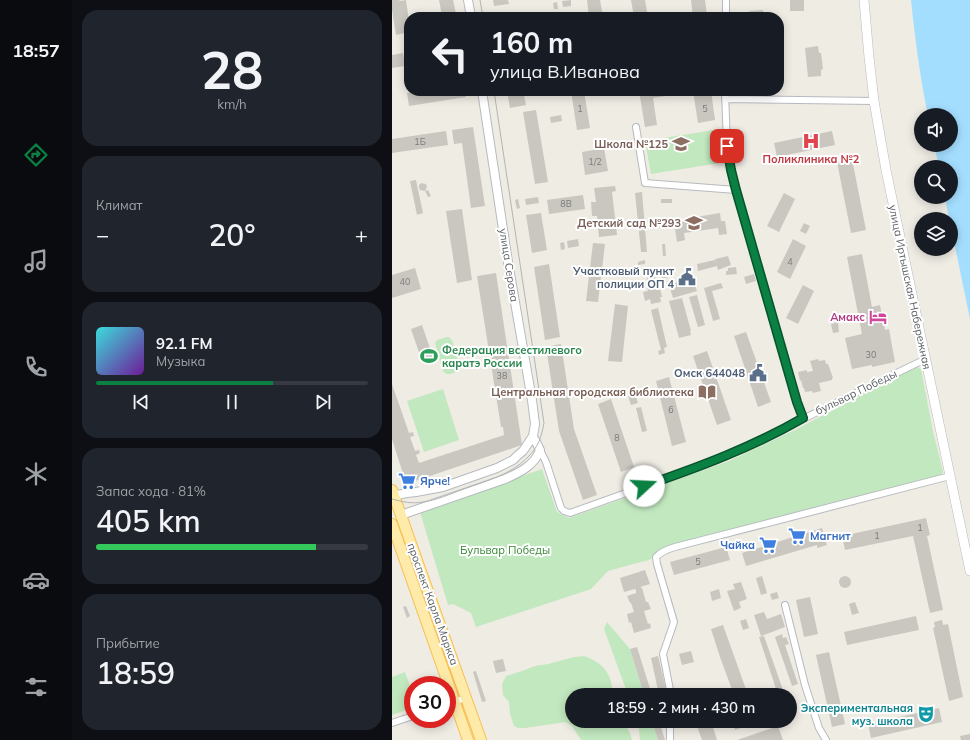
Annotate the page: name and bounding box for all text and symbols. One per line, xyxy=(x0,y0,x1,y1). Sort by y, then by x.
text: 160 m xyxy=(490,25,573,60)
icon: left xyxy=(424,28,476,80)
text: 28 xyxy=(201,37,263,102)
text: 18:57 xyxy=(12,39,60,62)
text: улица В.Иванова xyxy=(490,60,640,83)
text: km/h xyxy=(217,96,247,112)
house number: 1 xyxy=(577,103,583,114)
house number: 5 xyxy=(702,103,708,114)
map controls xyxy=(914,108,958,256)
button: sound xyxy=(914,108,958,152)
pin xyxy=(710,129,744,163)
hospital icon: Поликлиника №2 xyxy=(801,131,821,151)
school or university icon: Школа №125 xyxy=(671,134,691,154)
icon: arrive xyxy=(716,135,738,157)
house number: 1Б xyxy=(414,136,426,147)
place label: Школа №125 xyxy=(594,137,668,151)
icon: directions xyxy=(22,141,50,169)
place label: Поликлиника №2 xyxy=(763,152,860,166)
house number: 1/2 xyxy=(588,156,602,167)
button: search xyxy=(914,160,958,204)
text: Климат xyxy=(96,197,143,213)
house number: 8В xyxy=(560,198,572,209)
street label: улица Иртышская Набережная xyxy=(886,203,934,371)
button: layers xyxy=(914,212,958,256)
school or university icon: Детский сад №293 xyxy=(684,213,704,233)
text: 20° xyxy=(208,216,256,254)
place label: Детский сад №293 xyxy=(577,216,681,230)
text: − xyxy=(96,221,109,249)
text: + xyxy=(355,221,368,249)
street label: улица Серова xyxy=(496,227,522,303)
icon: music xyxy=(22,247,50,275)
house number: 4 xyxy=(787,256,793,267)
place label: Участковый пункт полиции ОП 4 xyxy=(572,264,675,291)
public building icon: Участковый пункт полиции ОП 4 xyxy=(677,267,697,287)
house number: 40 xyxy=(400,276,410,287)
hotel icon: Амакс xyxy=(868,307,888,327)
place label: Амакс xyxy=(830,310,865,324)
text: 92.1 FM xyxy=(156,334,212,353)
place label: Федерация всестилевого каратэ России xyxy=(442,343,582,370)
sports icon: Федерация всестилевого каратэ России xyxy=(419,346,439,366)
house number: 30 xyxy=(866,349,876,360)
icon: phone xyxy=(22,353,50,381)
text: Музыка xyxy=(156,353,205,369)
public building icon: Омск 644048 xyxy=(748,363,768,383)
place label: Омск 644048 xyxy=(674,366,745,380)
street label: бульвар Победы xyxy=(813,366,899,418)
house number: 38 xyxy=(497,370,507,381)
library icon: Центральная городская библиотека xyxy=(697,382,717,402)
place label: Центральная городская библиотека xyxy=(491,385,694,399)
icon: previous xyxy=(130,391,152,413)
icon: pause xyxy=(221,391,243,413)
icon: next xyxy=(312,391,334,413)
house number: 6 xyxy=(668,404,674,415)
house number: 8 xyxy=(614,432,620,443)
icon: climate xyxy=(22,460,50,488)
position arrow xyxy=(623,465,665,507)
supermarket icon: Ярче! xyxy=(397,471,417,491)
place label: Ярче! xyxy=(420,474,450,488)
text: Запас хода · 81% xyxy=(96,483,206,499)
text: 405 km xyxy=(96,502,201,540)
house number: 1 xyxy=(917,522,923,533)
supermarket icon: Магнит xyxy=(787,526,807,546)
place label: Магнит xyxy=(810,529,851,543)
house number: 1 xyxy=(874,530,880,541)
supermarket icon: Чайка xyxy=(758,535,778,555)
place label: Чайка xyxy=(720,538,755,552)
street label: проспект Карла Маркса xyxy=(404,541,462,667)
park label: Бульвар Победы xyxy=(460,543,550,557)
house number: 5 xyxy=(695,556,701,567)
icon: car xyxy=(22,566,50,594)
text: Прибытие xyxy=(96,635,160,651)
text: 18:59 xyxy=(96,654,175,692)
icon: filters xyxy=(22,673,50,701)
speed limit sign: 30 xyxy=(404,676,456,728)
text: 18:59 · 2 мин · 430 m xyxy=(607,698,755,717)
place label: Экспериментальная муз. школа xyxy=(801,701,913,728)
theatre icon: Экспериментальная муз. школа xyxy=(916,704,936,724)

